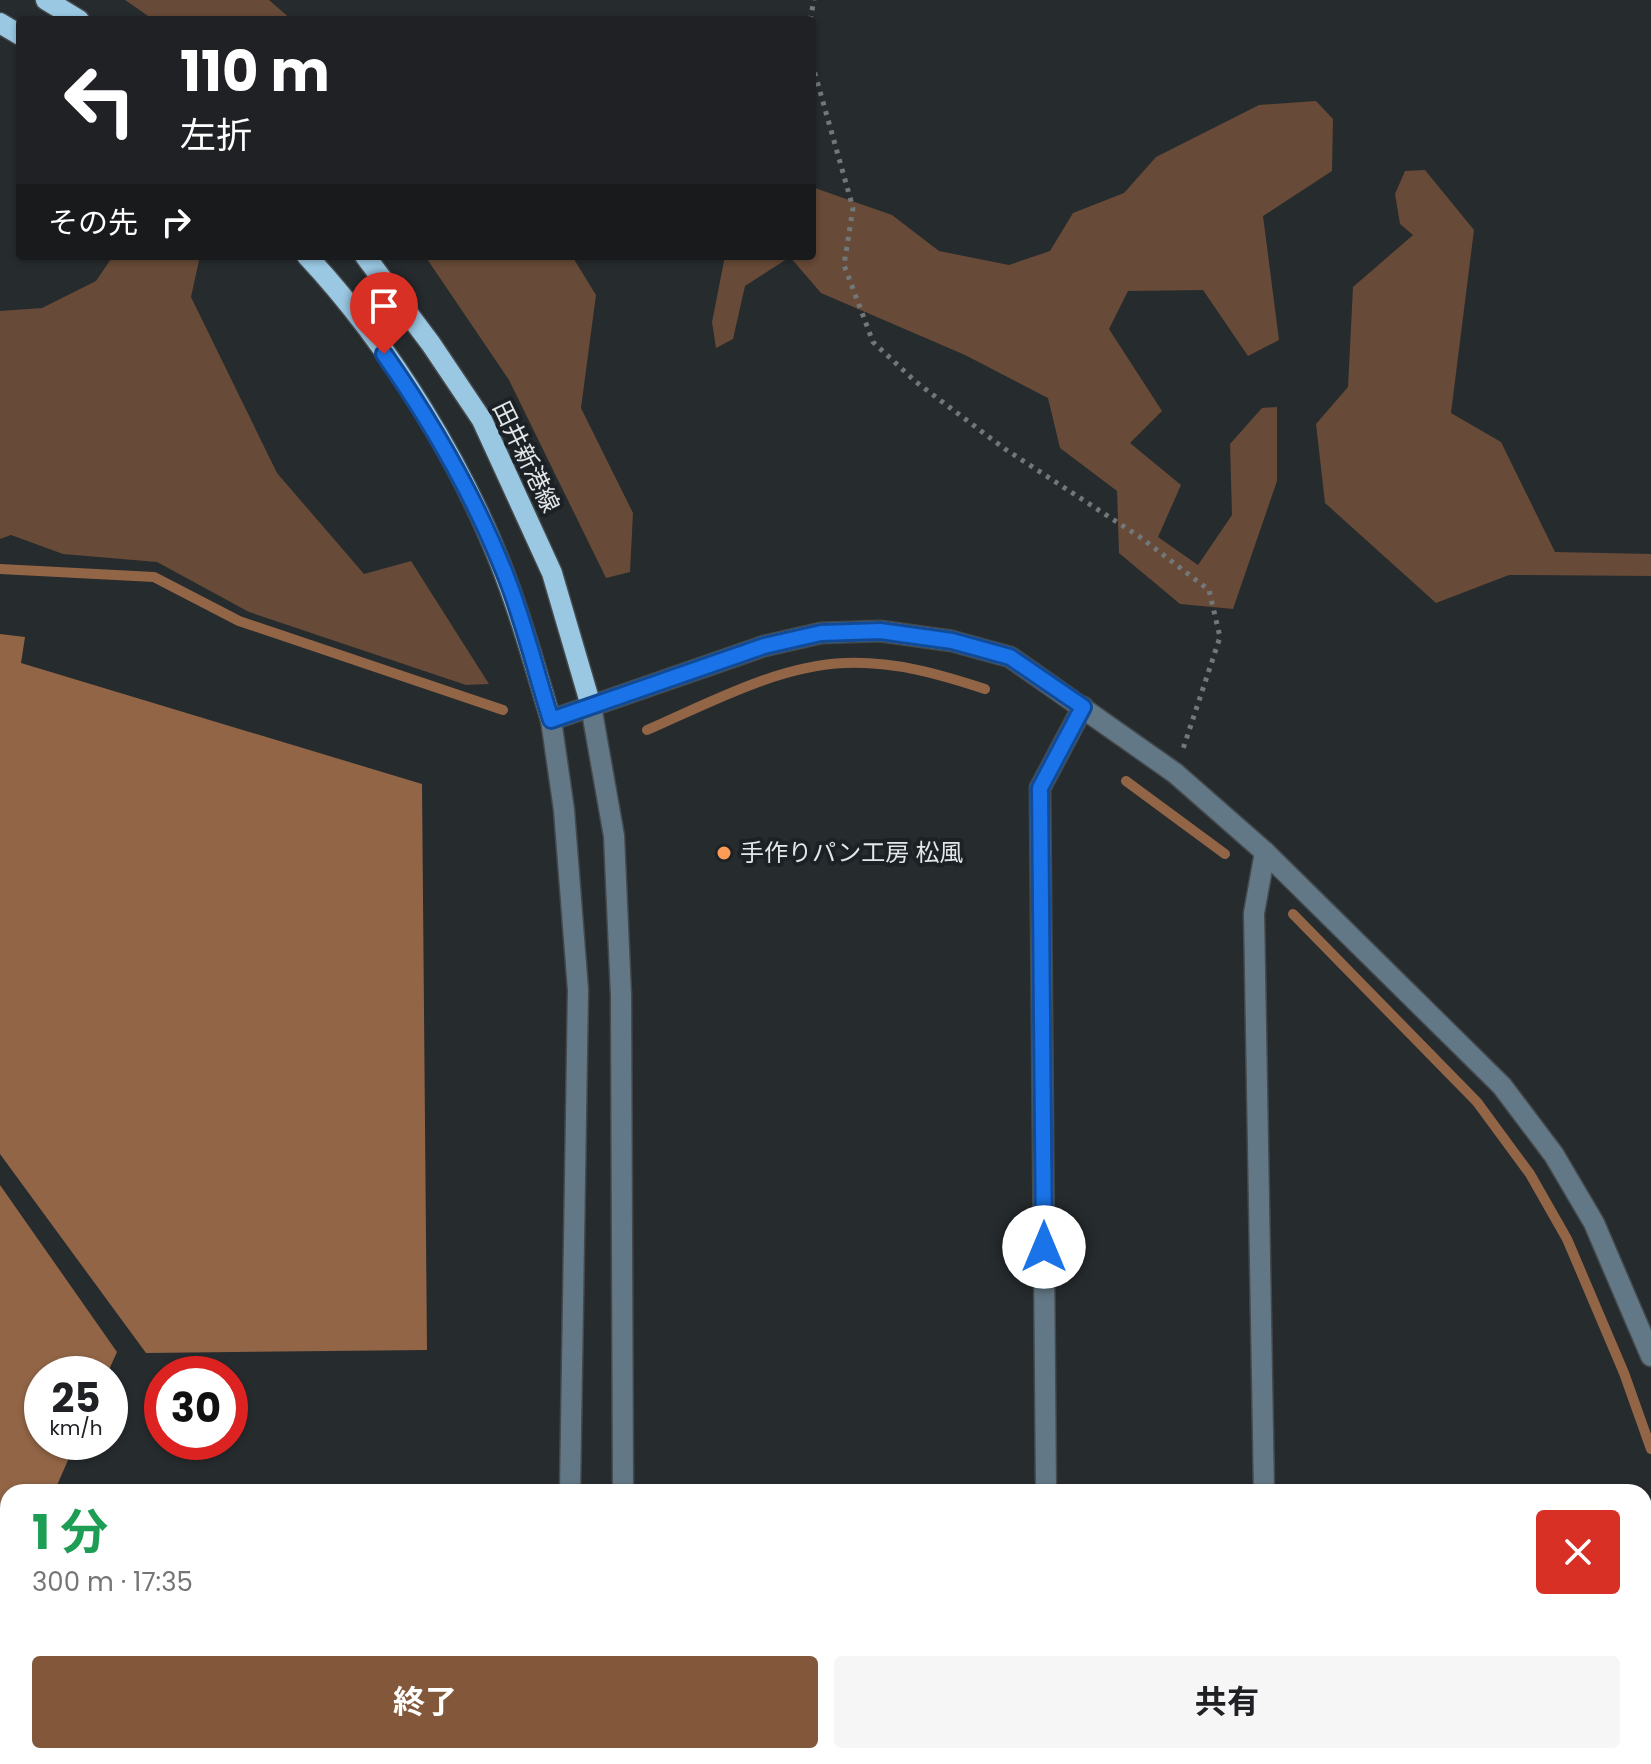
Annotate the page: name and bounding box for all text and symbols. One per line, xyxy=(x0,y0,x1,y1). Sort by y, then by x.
text: 110 m xyxy=(180,32,330,111)
icon: left xyxy=(48,48,152,152)
text: 左折 xyxy=(180,110,252,161)
icon: right xyxy=(154,200,198,244)
text: その先 xyxy=(48,201,138,244)
pin xyxy=(350,272,418,354)
icon: arrive xyxy=(362,284,406,328)
street label: 田井新港線 xyxy=(485,396,568,518)
place label: 手作りパン工房 松風 xyxy=(740,836,964,869)
marker: 手作りパン工房 松風 xyxy=(715,844,733,862)
position arrow xyxy=(1002,1205,1086,1289)
speed limit sign: 30 xyxy=(144,1356,248,1460)
text: 25 xyxy=(52,1370,100,1426)
text: km/h xyxy=(49,1414,103,1442)
text: 1 分 xyxy=(32,1499,108,1566)
button: close xyxy=(1536,1510,1620,1594)
text: 300 m · 17:35 xyxy=(32,1564,193,1600)
button: 終了 xyxy=(32,1656,818,1748)
button: 共有 xyxy=(834,1656,1620,1748)

